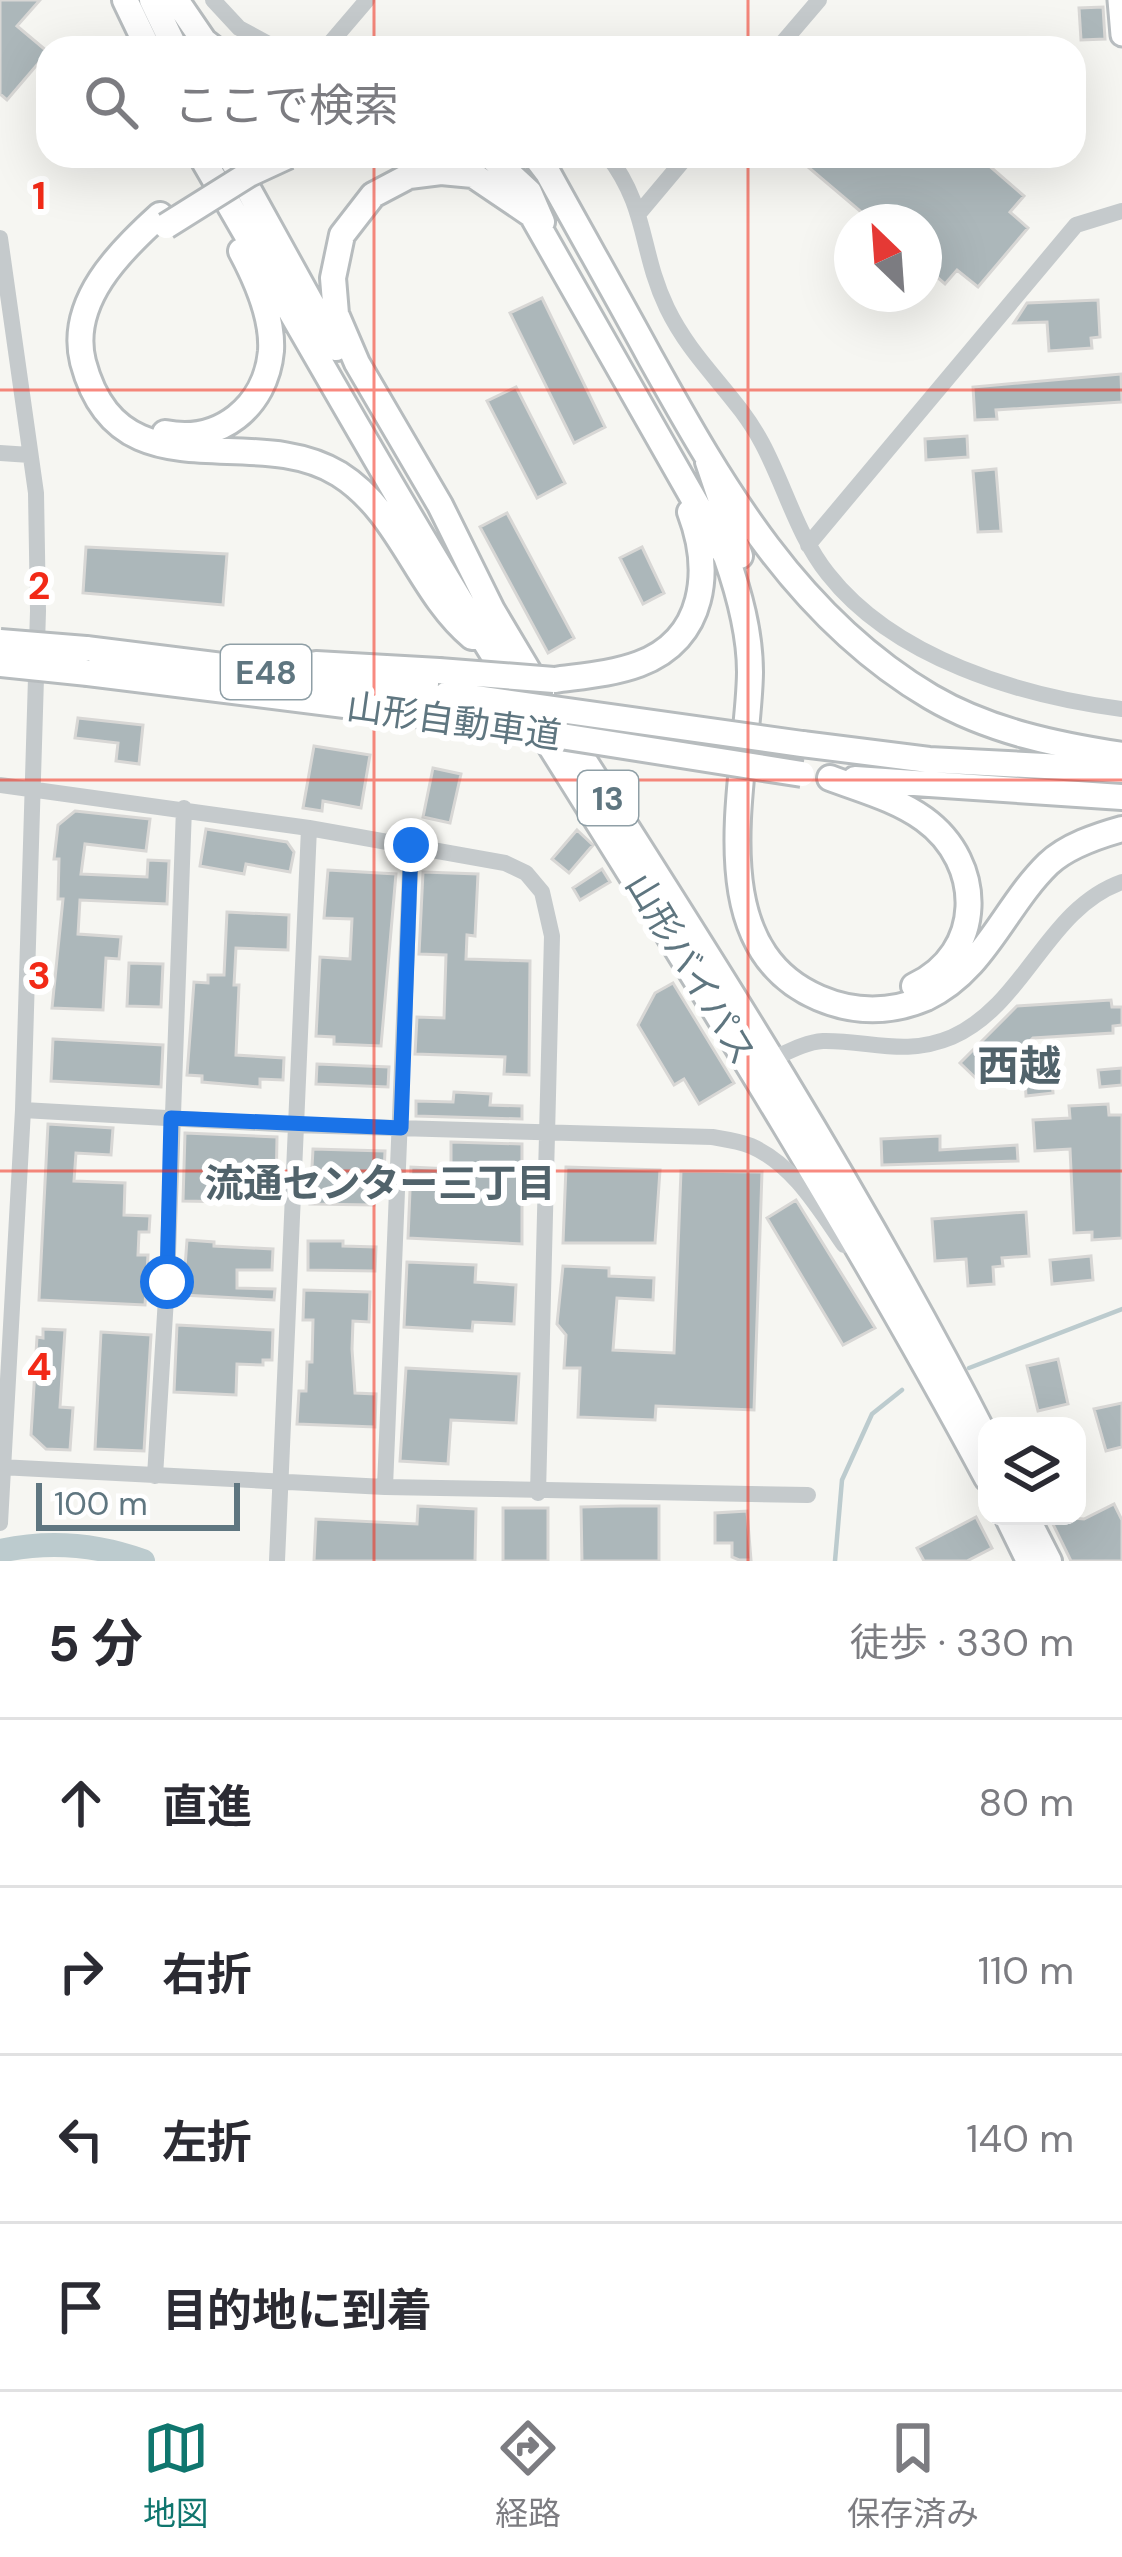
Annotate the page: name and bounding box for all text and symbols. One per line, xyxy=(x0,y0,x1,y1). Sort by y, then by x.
search box xyxy=(36,36,1086,168)
icon: search xyxy=(78,69,144,135)
text: ここで検索 xyxy=(174,76,399,135)
text: 1 xyxy=(32,170,46,221)
north arrow xyxy=(834,204,942,312)
text: 2 xyxy=(28,560,50,611)
road number: E48 xyxy=(221,645,311,699)
street label: 山形自動車道 xyxy=(344,683,564,759)
road number: 13 xyxy=(578,771,638,825)
route end xyxy=(384,818,438,872)
street label: 山形バイパス xyxy=(615,865,767,1073)
text: 3 xyxy=(27,950,51,1001)
district label: 西越 xyxy=(977,1039,1061,1094)
district label: 流通センター三丁目 xyxy=(204,1158,556,1209)
route start xyxy=(140,1255,194,1309)
text: 4 xyxy=(26,1341,52,1392)
map controls xyxy=(978,1417,1086,1525)
button: layers xyxy=(978,1417,1086,1525)
scale bar xyxy=(36,1477,240,1530)
text: 100 m xyxy=(54,1482,148,1525)
text: 5 分 xyxy=(48,1610,143,1677)
text: 徒歩 · 330 m xyxy=(850,1617,1074,1668)
icon: ahead xyxy=(48,1770,114,1836)
text: 直進 xyxy=(162,1777,252,1836)
text: 80 m xyxy=(978,1777,1074,1828)
icon: right xyxy=(48,1938,114,2004)
text: 右折 xyxy=(162,1945,252,2004)
text: 110 m xyxy=(978,1945,1074,1996)
icon: left xyxy=(48,2106,114,2172)
text: 左折 xyxy=(162,2113,252,2172)
text: 140 m xyxy=(966,2113,1074,2164)
icon: arrive xyxy=(48,2274,114,2340)
text: 目的地に到着 xyxy=(162,2281,432,2340)
tab: 地図 xyxy=(143,2415,209,2535)
tab: 経路 xyxy=(495,2415,561,2535)
tab: 保存済み xyxy=(847,2415,979,2535)

